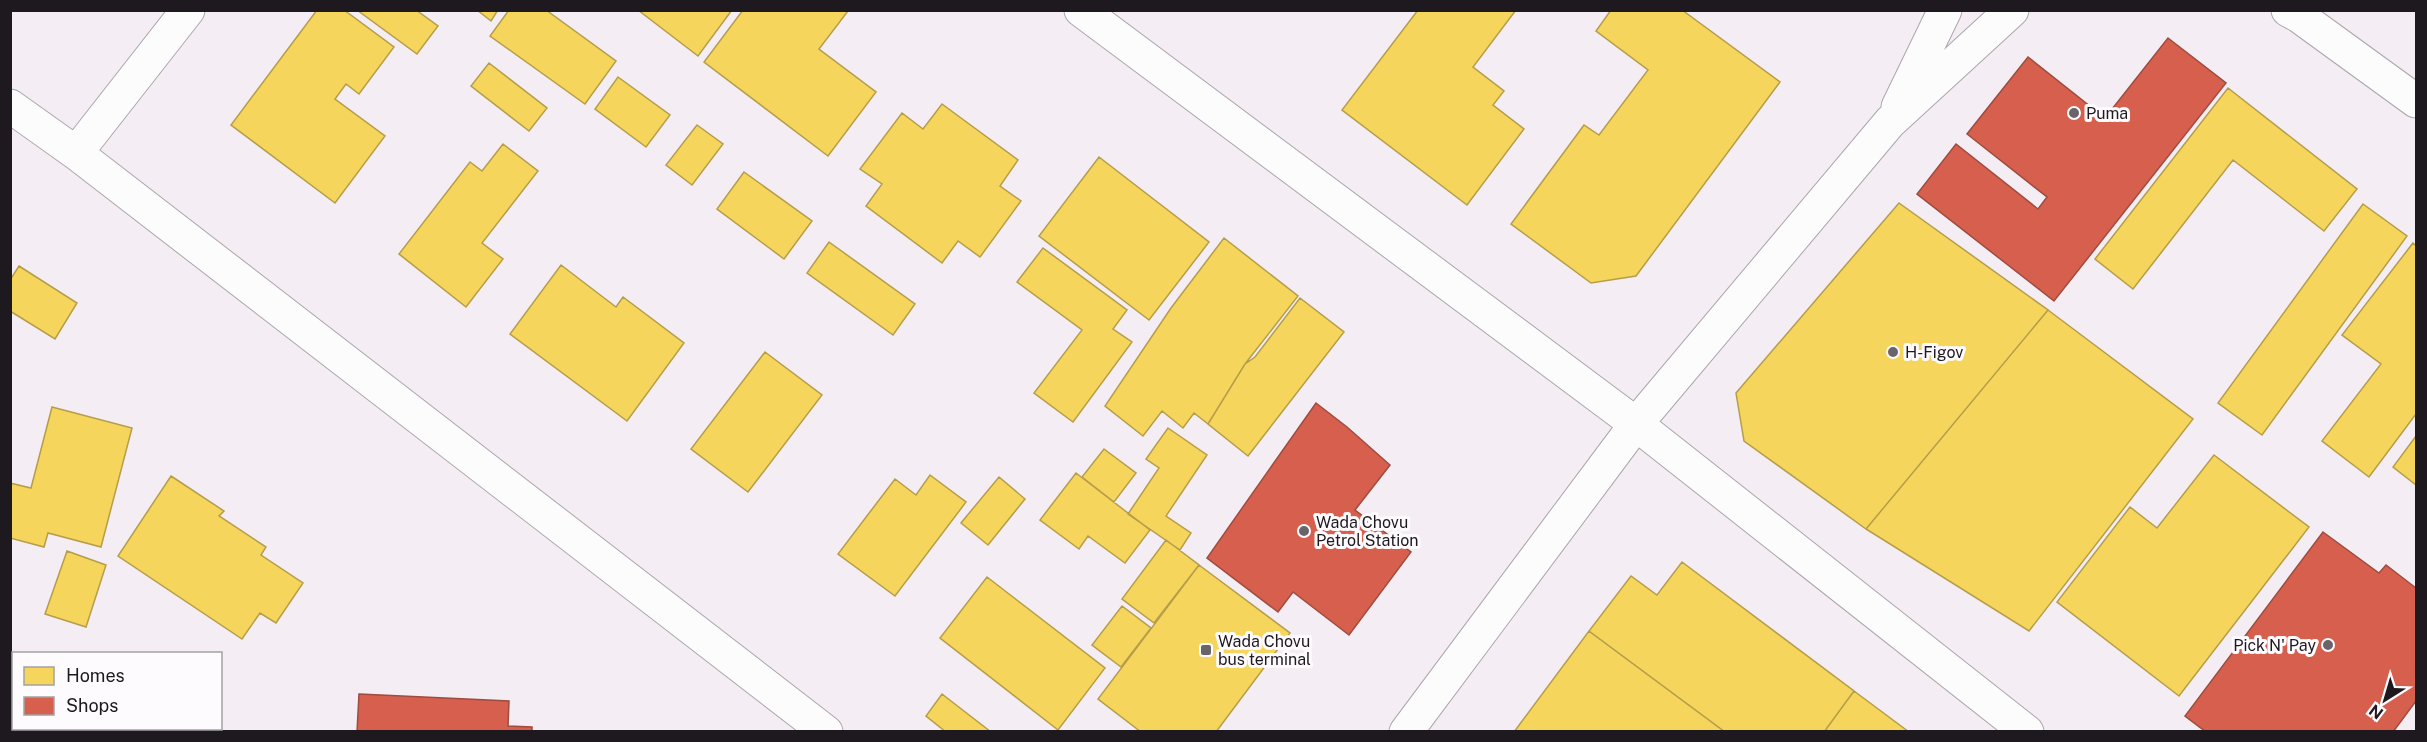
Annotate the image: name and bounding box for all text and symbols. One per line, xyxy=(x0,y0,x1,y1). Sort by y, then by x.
place label: Puma xyxy=(2086,104,2128,123)
marker: Puma xyxy=(2067,106,2081,120)
place label: H-Figov xyxy=(1905,343,1963,362)
marker: H-Figov xyxy=(1886,345,1900,359)
place label: Wada Chovu Petrol Station xyxy=(1316,513,1418,550)
marker: Wada Chovu Petrol Station xyxy=(1297,524,1311,538)
place label: Wada Chovu bus terminal xyxy=(1218,632,1311,669)
place label: Pick N' Pay xyxy=(2233,636,2316,655)
marker: Pick N' Pay xyxy=(2321,638,2335,652)
marker: Wada Chovu bus terminal xyxy=(1199,643,1213,657)
legend xyxy=(12,652,222,730)
text: Homes xyxy=(66,665,125,686)
north arrow xyxy=(2355,670,2415,730)
text: Shops xyxy=(66,695,118,716)
text: N xyxy=(2366,700,2387,723)

